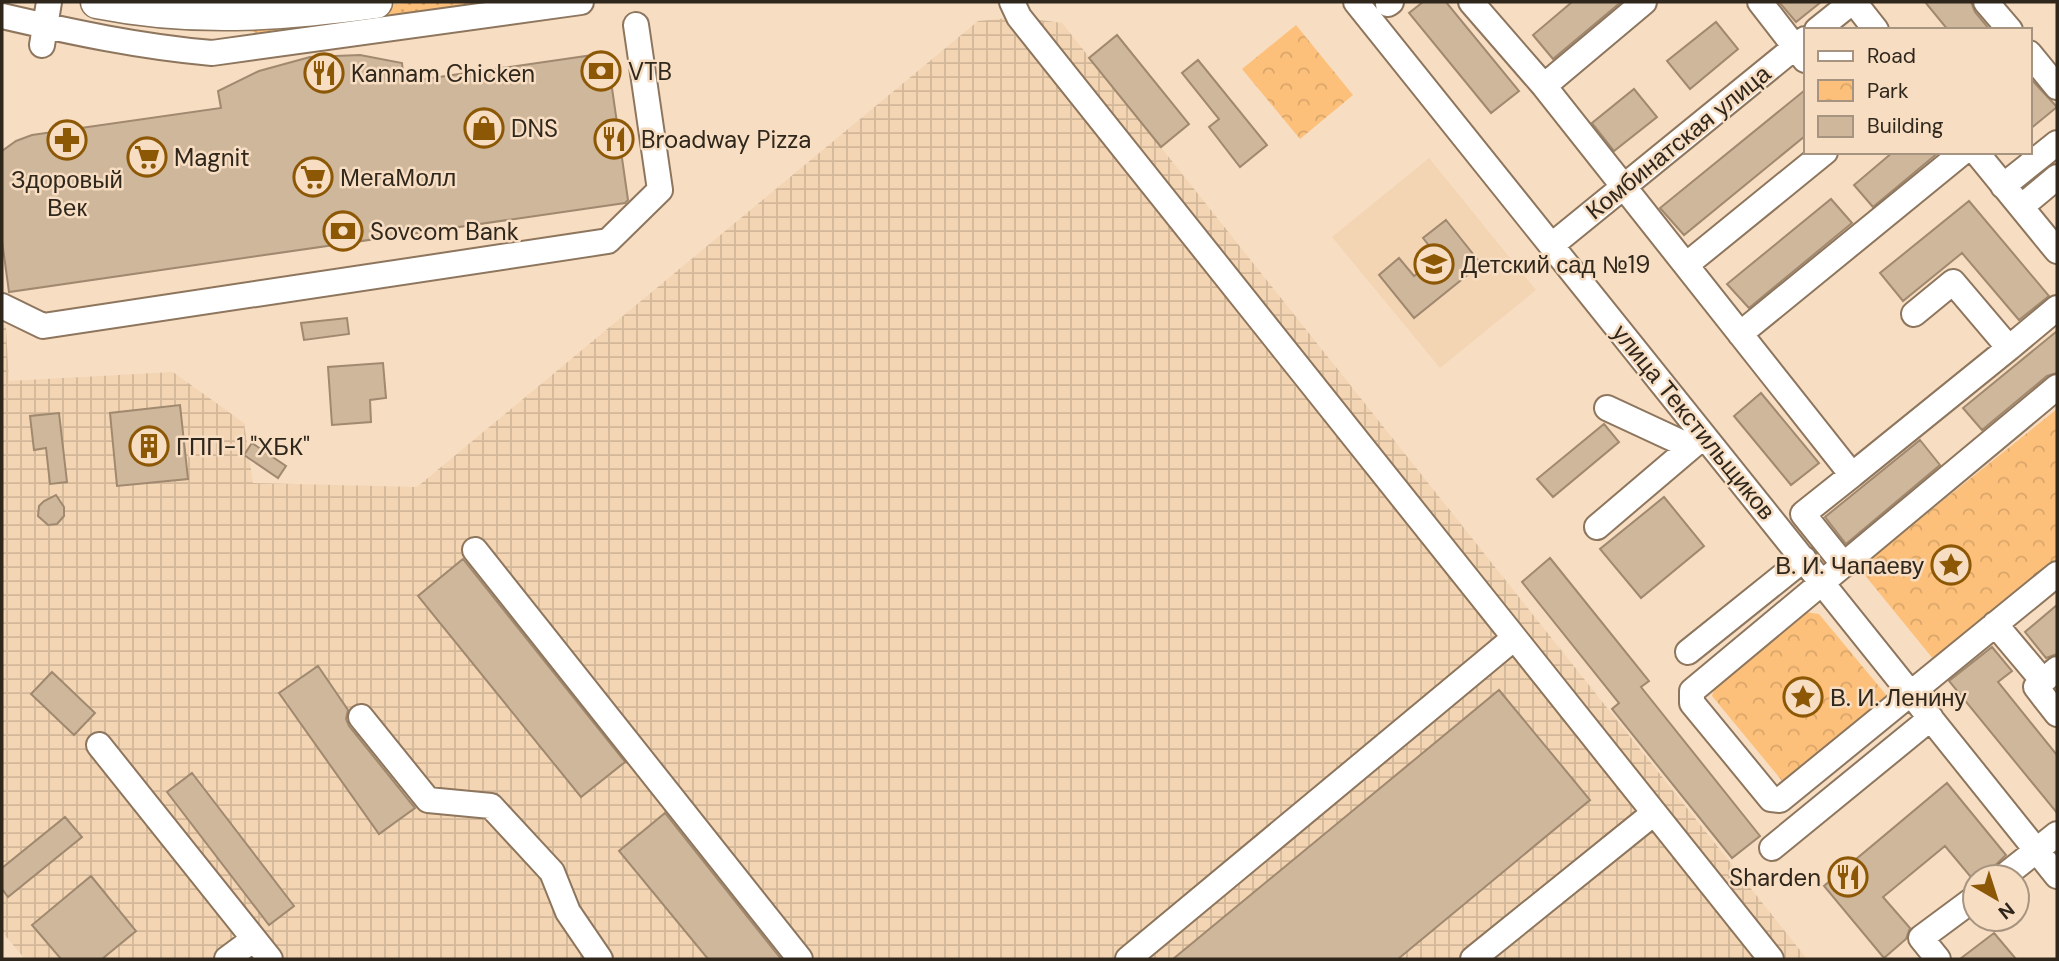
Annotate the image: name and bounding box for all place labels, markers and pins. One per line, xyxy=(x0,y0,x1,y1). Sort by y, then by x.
bank icon: VTB xyxy=(580,50,622,92)
restaurant icon: Kannam Chicken xyxy=(303,52,345,94)
place label: VTB xyxy=(628,56,672,87)
place label: Kannam Chicken xyxy=(351,58,535,89)
shop icon: DNS xyxy=(463,107,505,149)
place label: DNS xyxy=(511,113,558,144)
restaurant icon: Broadway Pizza xyxy=(593,118,635,160)
pharmacy icon: Здоровый Век xyxy=(46,119,88,161)
place label: Broadway Pizza xyxy=(641,124,811,155)
supermarket icon: Magnit xyxy=(126,136,168,178)
place label: Magnit xyxy=(174,142,250,173)
supermarket icon: МегаМолл xyxy=(292,156,334,198)
place label: МегаМолл xyxy=(340,162,456,193)
place label: Здоровый Век xyxy=(11,164,123,223)
bank icon: Sovcom Bank xyxy=(322,210,364,252)
place label: Sovcom Bank xyxy=(370,216,519,247)
school or university icon: Детский сад №19 xyxy=(1413,243,1455,285)
place label: Детский сад №19 xyxy=(1461,249,1650,280)
building icon: ГПП-1 "ХБК" xyxy=(128,425,170,467)
place label: ГПП-1 "ХБК" xyxy=(176,431,310,462)
place icon: В. И. Чапаеву xyxy=(1930,544,1972,586)
place label: В. И. Чапаеву xyxy=(1775,550,1924,581)
place icon: В. И. Ленину xyxy=(1782,676,1824,718)
place label: В. И. Ленину xyxy=(1830,682,1967,713)
restaurant icon: Sharden xyxy=(1827,856,1869,898)
place label: Sharden xyxy=(1729,862,1821,893)

